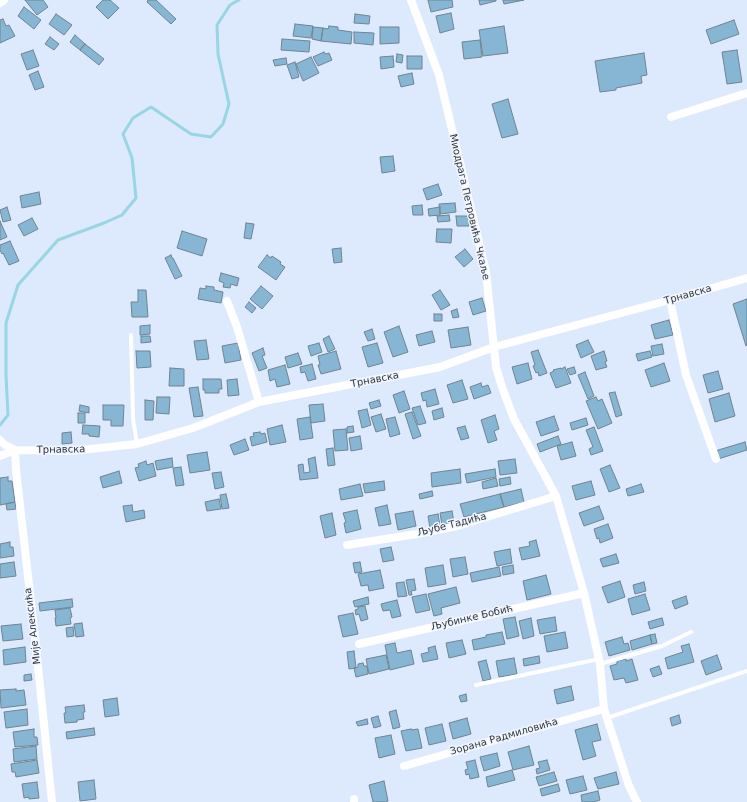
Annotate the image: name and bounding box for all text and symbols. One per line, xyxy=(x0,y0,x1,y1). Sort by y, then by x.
street label: Миодрага Петровића Чкаље xyxy=(446,133,492,281)
street label: Трнавска xyxy=(663,283,713,307)
street label: Трнавска xyxy=(350,369,400,391)
street label: Трнавска xyxy=(37,444,85,456)
street label: Љубе Тадића xyxy=(416,511,488,539)
street label: Мије Алексића xyxy=(22,587,44,665)
street label: Љубинке Бобић xyxy=(430,603,514,633)
street label: Зорана Радмиловића xyxy=(449,716,559,758)

